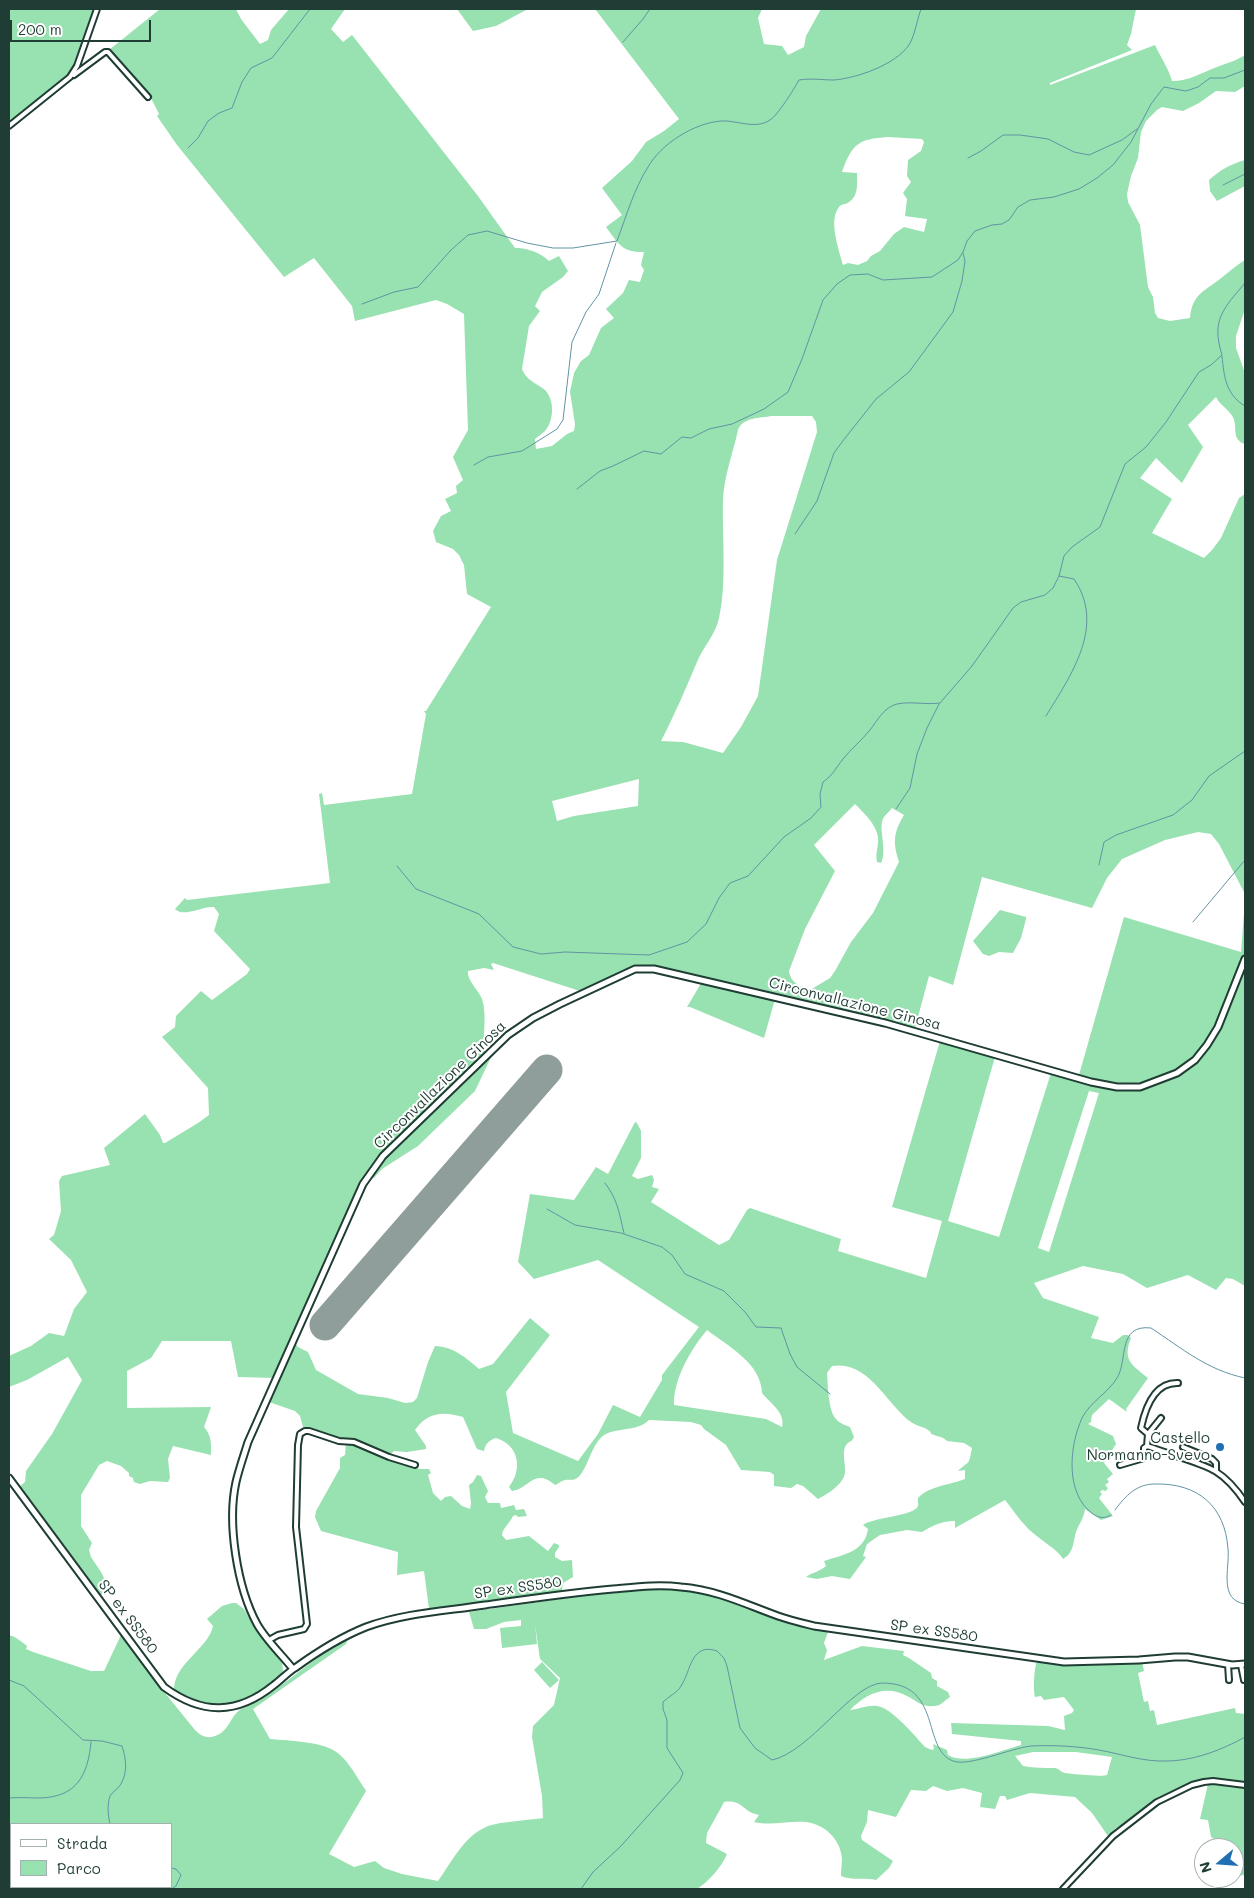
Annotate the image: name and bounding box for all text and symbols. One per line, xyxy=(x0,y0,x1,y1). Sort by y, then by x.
scale bar xyxy=(12,10,154,42)
text: 200 m xyxy=(18,19,62,39)
street label: Circonvallazione Ginosa xyxy=(767,974,943,1034)
street label: Circonvallazione Ginosa xyxy=(370,1017,510,1153)
place label: Castello Normanno-Svevo xyxy=(1087,1429,1210,1464)
marker: Castello Normanno-Svevo xyxy=(1214,1441,1226,1453)
street label: SP ex SS580 xyxy=(473,1573,563,1603)
street label: SP ex SS580 xyxy=(94,1576,162,1658)
street label: SP ex SS580 xyxy=(889,1616,979,1646)
legend xyxy=(10,1823,172,1888)
text: Strada xyxy=(57,1833,108,1853)
north arrow xyxy=(1194,1838,1244,1888)
text: Parco xyxy=(57,1858,101,1878)
text: N xyxy=(1195,1859,1216,1875)

